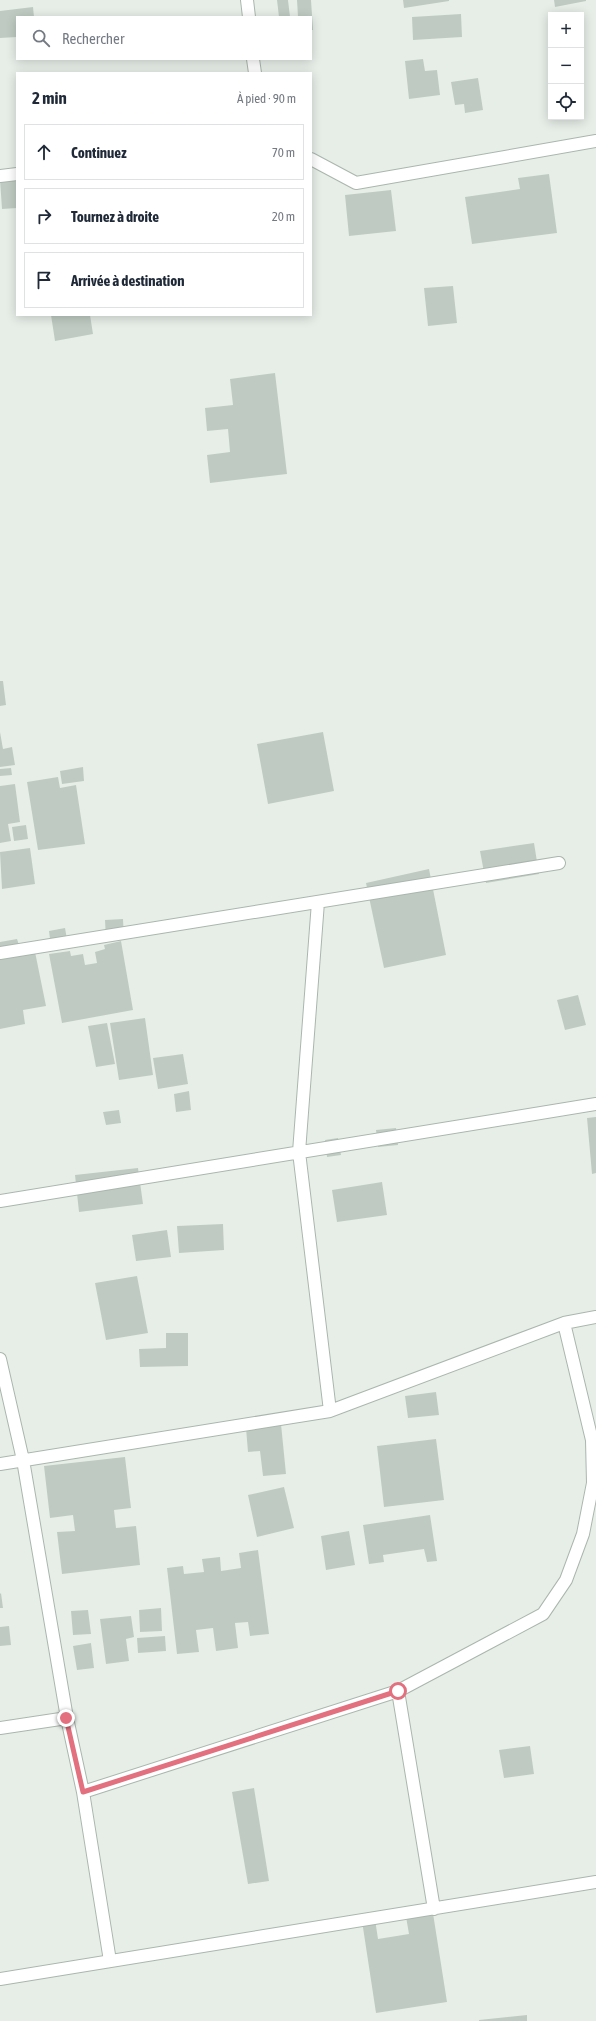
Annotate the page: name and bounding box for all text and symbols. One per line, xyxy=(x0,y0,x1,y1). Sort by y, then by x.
map controls xyxy=(548,12,584,120)
button: + xyxy=(548,12,584,48)
search box xyxy=(16,16,312,60)
icon: search xyxy=(30,27,52,49)
text: Rechercher xyxy=(62,30,124,47)
button: − xyxy=(548,48,584,84)
button: locate xyxy=(548,84,584,120)
text: 2 min xyxy=(32,88,67,108)
text: À pied · 90 m xyxy=(237,91,296,106)
icon: ahead xyxy=(33,141,55,163)
text: Continuez xyxy=(71,144,127,161)
text: 70 m xyxy=(272,145,295,160)
icon: right xyxy=(33,205,55,227)
text: Tournez à droite xyxy=(71,208,159,225)
text: 20 m xyxy=(272,209,295,224)
icon: arrive xyxy=(33,269,55,291)
text: Arrivée à destination xyxy=(71,272,185,289)
route start xyxy=(389,1682,407,1700)
route end xyxy=(57,1709,75,1727)

